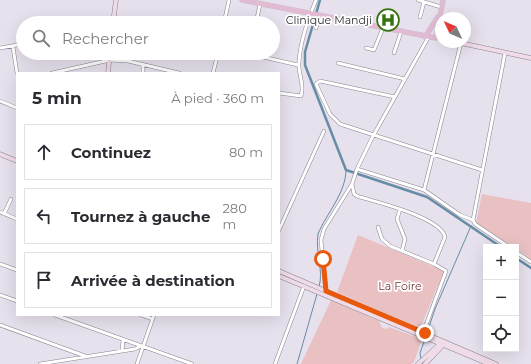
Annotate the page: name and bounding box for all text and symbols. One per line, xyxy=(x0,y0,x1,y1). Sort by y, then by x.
hospital icon: Clinique Mandji xyxy=(375,7,401,33)
north arrow xyxy=(435,12,471,48)
place label: Clinique Mandji xyxy=(286,13,372,27)
search box xyxy=(16,16,280,60)
icon: search xyxy=(30,27,52,49)
text: Rechercher xyxy=(62,29,149,48)
text: 5 min xyxy=(32,88,82,108)
text: À pied · 360 m xyxy=(171,90,264,106)
icon: ahead xyxy=(33,141,55,163)
text: Continuez xyxy=(71,143,151,162)
text: 80 m xyxy=(229,144,263,160)
text: 280 m xyxy=(222,200,247,232)
icon: left xyxy=(33,205,55,227)
text: Tournez à gauche xyxy=(71,207,210,226)
map controls xyxy=(483,244,519,352)
button: + xyxy=(483,244,519,280)
route start xyxy=(314,250,332,268)
icon: arrive xyxy=(33,269,55,291)
text: Arrivée à destination xyxy=(71,271,235,290)
park label: La Foire xyxy=(378,279,422,293)
button: − xyxy=(483,280,519,316)
button: locate xyxy=(483,316,519,352)
route end xyxy=(416,324,434,342)

